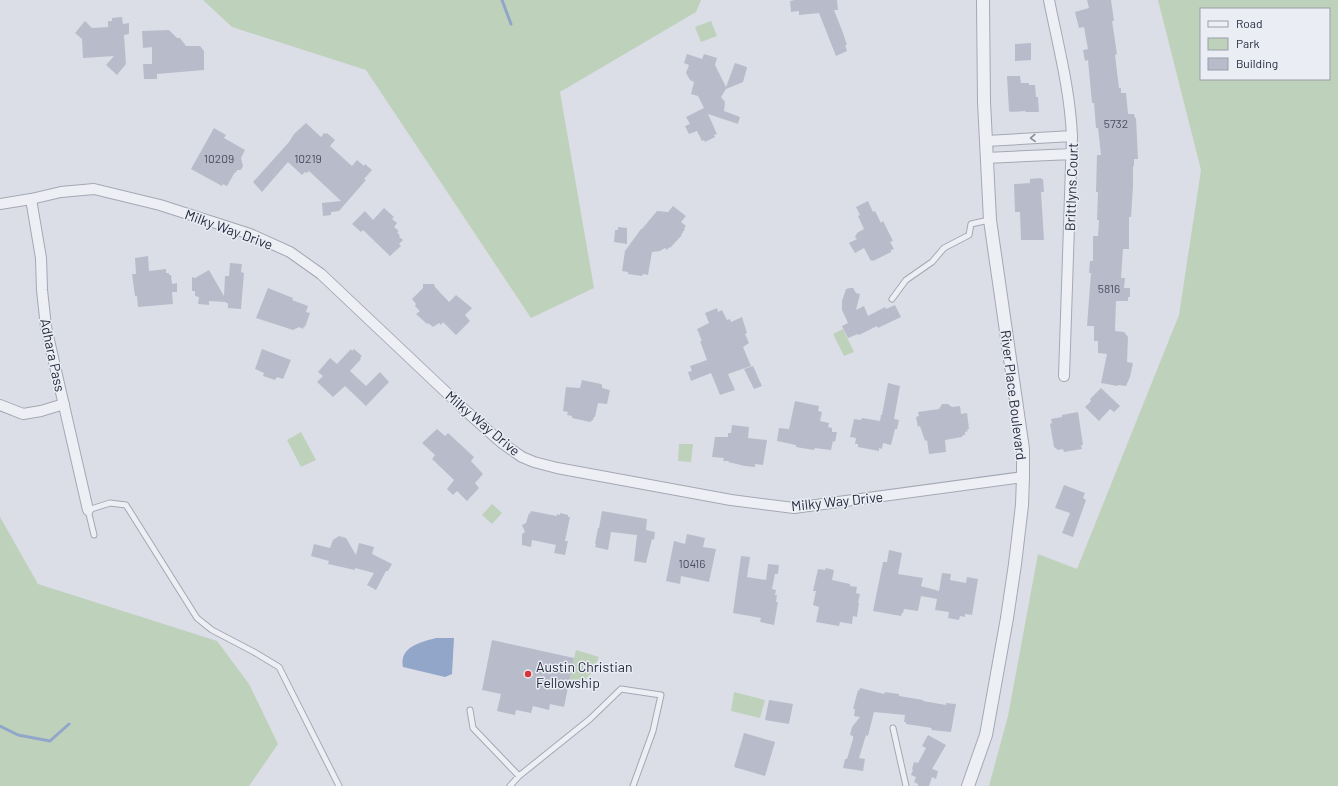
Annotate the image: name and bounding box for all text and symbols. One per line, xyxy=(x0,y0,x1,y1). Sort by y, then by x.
legend xyxy=(1200,8,1330,80)
text: Road xyxy=(1236,16,1263,30)
text: Park xyxy=(1236,36,1260,50)
text: Building xyxy=(1236,56,1278,70)
house number: 5732 xyxy=(1104,116,1128,130)
one-way arrow xyxy=(1030,134,1036,143)
street label: Brittlyns Court xyxy=(1061,143,1081,231)
house number: 10209 xyxy=(204,151,234,165)
house number: 10219 xyxy=(294,151,322,165)
street label: Milky Way Drive xyxy=(183,205,275,253)
house number: 5816 xyxy=(1098,281,1120,295)
street label: Adhara Pass xyxy=(37,317,69,393)
street label: River Place Boulevard xyxy=(998,329,1030,461)
street label: Milky Way Drive xyxy=(442,387,524,459)
street label: Milky Way Drive xyxy=(790,488,884,514)
house number: 10416 xyxy=(679,556,705,570)
place label: Austin Christian Fellowship xyxy=(536,658,633,691)
marker: Austin Christian Fellowship xyxy=(523,669,533,679)

